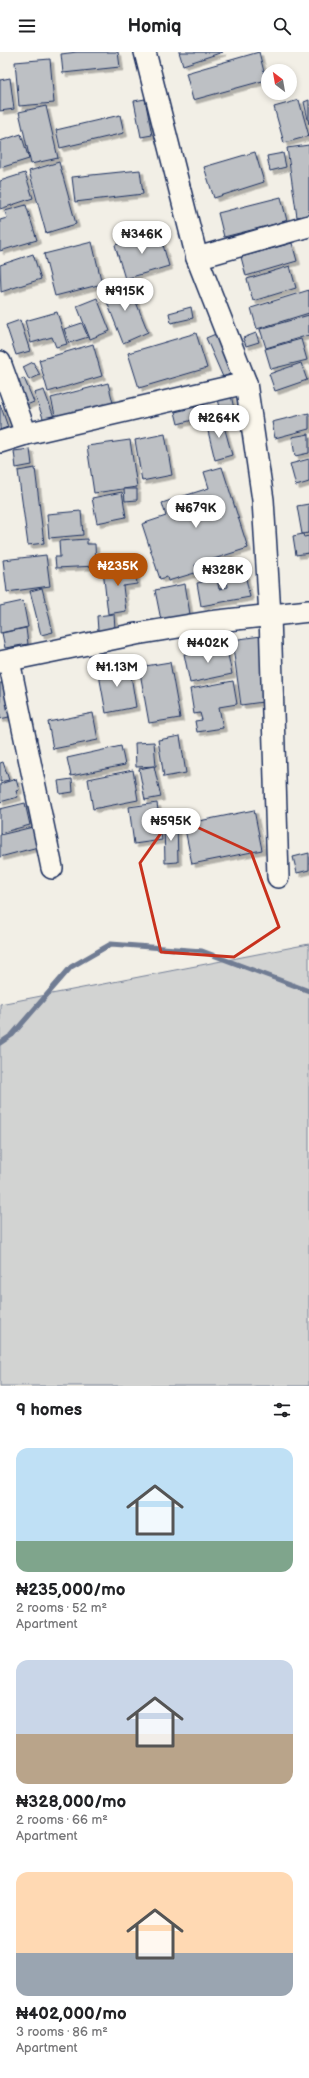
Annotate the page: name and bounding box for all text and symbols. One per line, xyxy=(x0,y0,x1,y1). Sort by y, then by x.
icon: menu xyxy=(16,15,38,37)
icon: search xyxy=(271,15,293,37)
text: Homiq xyxy=(128,16,181,37)
north arrow xyxy=(261,64,297,100)
map controls xyxy=(261,64,297,100)
pin: ₦346K xyxy=(114,221,170,255)
text: ₦346K xyxy=(121,226,163,242)
pin: ₦915K xyxy=(97,278,153,312)
text: ₦915K xyxy=(106,283,144,299)
pin: ₦264K xyxy=(191,405,247,439)
text: ₦264K xyxy=(198,410,240,426)
pin: ₦679K xyxy=(168,495,224,529)
text: ₦679K xyxy=(176,500,216,516)
pin: ₦235K xyxy=(90,553,146,587)
pin: ₦328K xyxy=(195,557,251,591)
text: ₦235K xyxy=(98,558,138,574)
text: ₦328K xyxy=(202,562,244,578)
pin: ₦402K xyxy=(180,630,236,664)
text: ₦402K xyxy=(187,635,229,651)
pin: ₦1.13M xyxy=(84,654,150,688)
text: ₦1.13M xyxy=(96,659,138,675)
pin: ₦595K xyxy=(143,808,199,842)
text: ₦595K xyxy=(151,813,191,829)
icon: filters xyxy=(271,1399,293,1421)
text: 9 homes xyxy=(16,1400,82,1420)
icon: home xyxy=(119,1474,191,1546)
text: ₦235,000/mo xyxy=(16,1580,125,1600)
text: 2 rooms · 52 m² xyxy=(16,1600,107,1616)
text: Apartment xyxy=(16,1616,77,1632)
icon: home xyxy=(119,1686,191,1758)
text: ₦328,000/mo xyxy=(16,1792,126,1812)
text: 2 rooms · 66 m² xyxy=(16,1812,108,1828)
text: Apartment xyxy=(16,1828,77,1844)
icon: home xyxy=(119,1898,191,1970)
text: ₦402,000/mo xyxy=(16,2004,127,2024)
text: 3 rooms · 86 m² xyxy=(16,2024,108,2040)
text: Apartment xyxy=(16,2040,77,2056)

